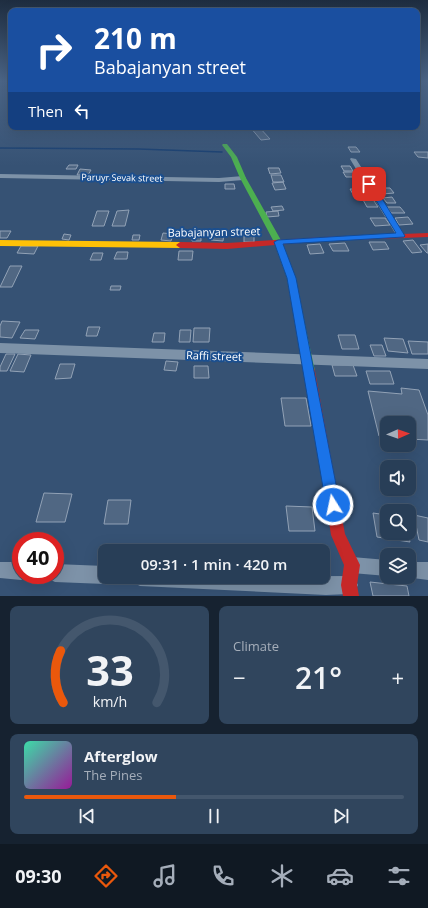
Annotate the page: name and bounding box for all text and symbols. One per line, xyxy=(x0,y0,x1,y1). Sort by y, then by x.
text: 210 m xyxy=(94,19,177,57)
icon: right xyxy=(28,24,80,76)
text: Babajanyan street xyxy=(94,55,246,79)
icon: left xyxy=(71,100,93,122)
text: Then xyxy=(28,101,63,121)
pin xyxy=(352,167,386,201)
street label: Paruyr Sevak street xyxy=(81,170,163,185)
icon: arrive xyxy=(358,173,380,195)
street label: Babajanyan street xyxy=(167,223,261,240)
street label: Raffi street xyxy=(186,347,242,364)
north arrow xyxy=(380,416,416,452)
map controls xyxy=(380,416,416,584)
button: sound xyxy=(380,460,416,496)
position arrow xyxy=(312,484,354,526)
button: search xyxy=(380,504,416,540)
speed limit sign: 40 xyxy=(12,532,64,584)
button: layers xyxy=(380,548,416,584)
text: 09:31 · 1 min · 420 m xyxy=(141,554,287,574)
text: Climate xyxy=(233,637,279,655)
text: 33 xyxy=(86,642,133,698)
text: 21° xyxy=(295,657,342,698)
text: − xyxy=(233,662,246,692)
text: + xyxy=(391,662,404,692)
text: km/h xyxy=(92,692,127,711)
text: Afterglow xyxy=(84,746,158,766)
text: The Pines xyxy=(84,766,142,784)
icon: previous xyxy=(76,805,98,827)
icon: pause xyxy=(203,805,225,827)
icon: next xyxy=(330,805,352,827)
icon: directions xyxy=(92,862,120,890)
icon: music xyxy=(151,862,179,890)
icon: phone xyxy=(209,862,237,890)
icon: climate xyxy=(268,862,296,890)
icon: car xyxy=(326,862,354,890)
icon: filters xyxy=(385,862,413,890)
text: 09:30 xyxy=(15,864,62,888)

